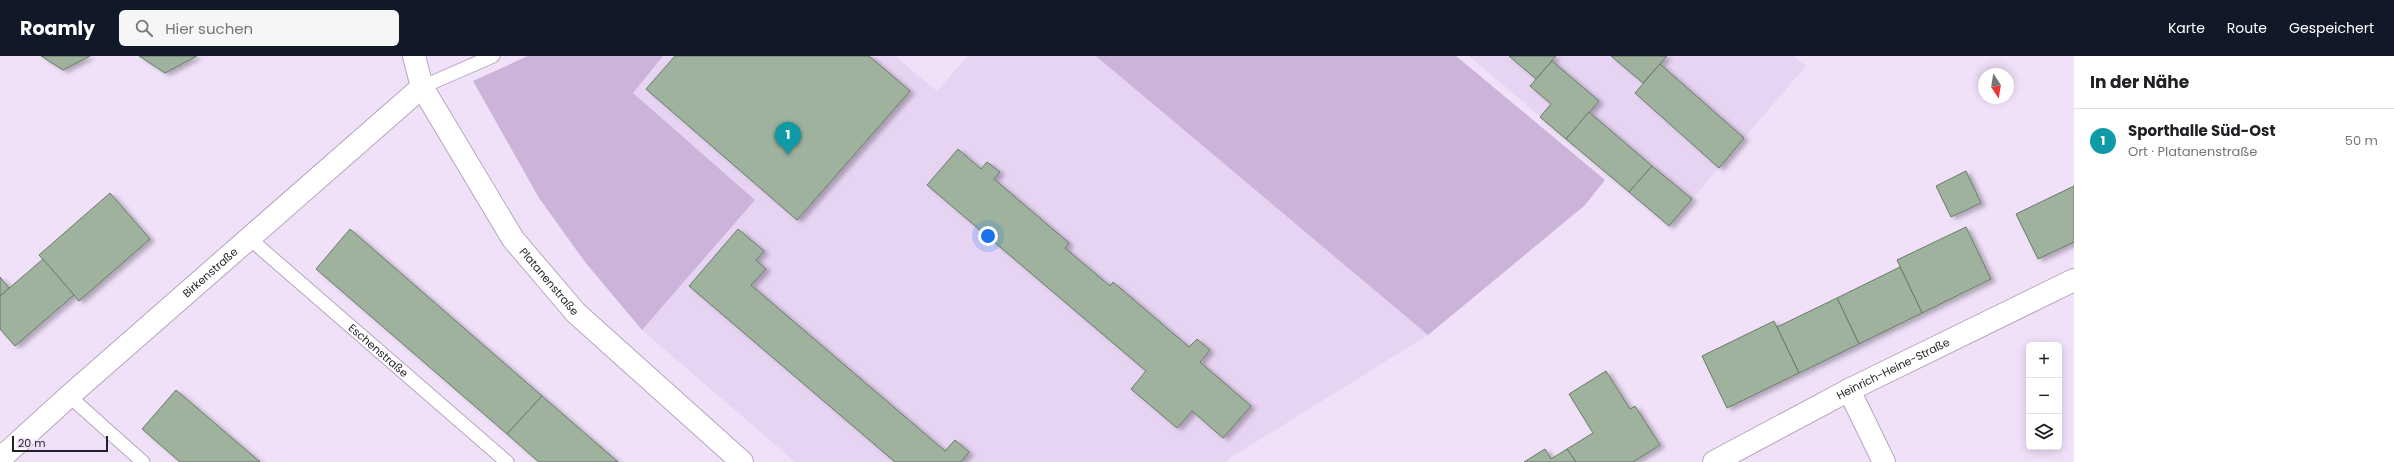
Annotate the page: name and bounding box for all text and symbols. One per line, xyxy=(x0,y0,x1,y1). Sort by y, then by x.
search box xyxy=(119,10,399,46)
text: Roamly xyxy=(20,15,95,42)
icon: search xyxy=(133,17,155,39)
text: Hier suchen xyxy=(165,18,253,39)
text: Karte xyxy=(2168,18,2205,38)
text: Route xyxy=(2227,18,2267,38)
text: Gespeichert xyxy=(2289,18,2374,38)
north arrow xyxy=(1978,68,2014,104)
text: In der Nähe xyxy=(2090,70,2189,94)
text: Sporthalle Süd-Ost xyxy=(2128,120,2276,141)
pin: 1 xyxy=(775,122,801,155)
text: 1 xyxy=(2101,131,2105,150)
text: 50 m xyxy=(2345,131,2378,150)
text: Ort · Platanenstraße xyxy=(2128,142,2257,161)
your location xyxy=(978,226,998,246)
street label: Birkenstraße xyxy=(179,244,241,301)
street label: Platanenstraße xyxy=(516,244,583,319)
street label: Eschenstraße xyxy=(345,320,412,381)
street label: Heinrich-Heine-Straße xyxy=(1834,334,1953,403)
map controls xyxy=(2026,342,2062,450)
button: + xyxy=(2026,342,2062,378)
button: − xyxy=(2026,378,2062,414)
button: layers xyxy=(2026,414,2062,450)
scale bar xyxy=(12,434,108,453)
text: 20 m xyxy=(18,435,46,451)

